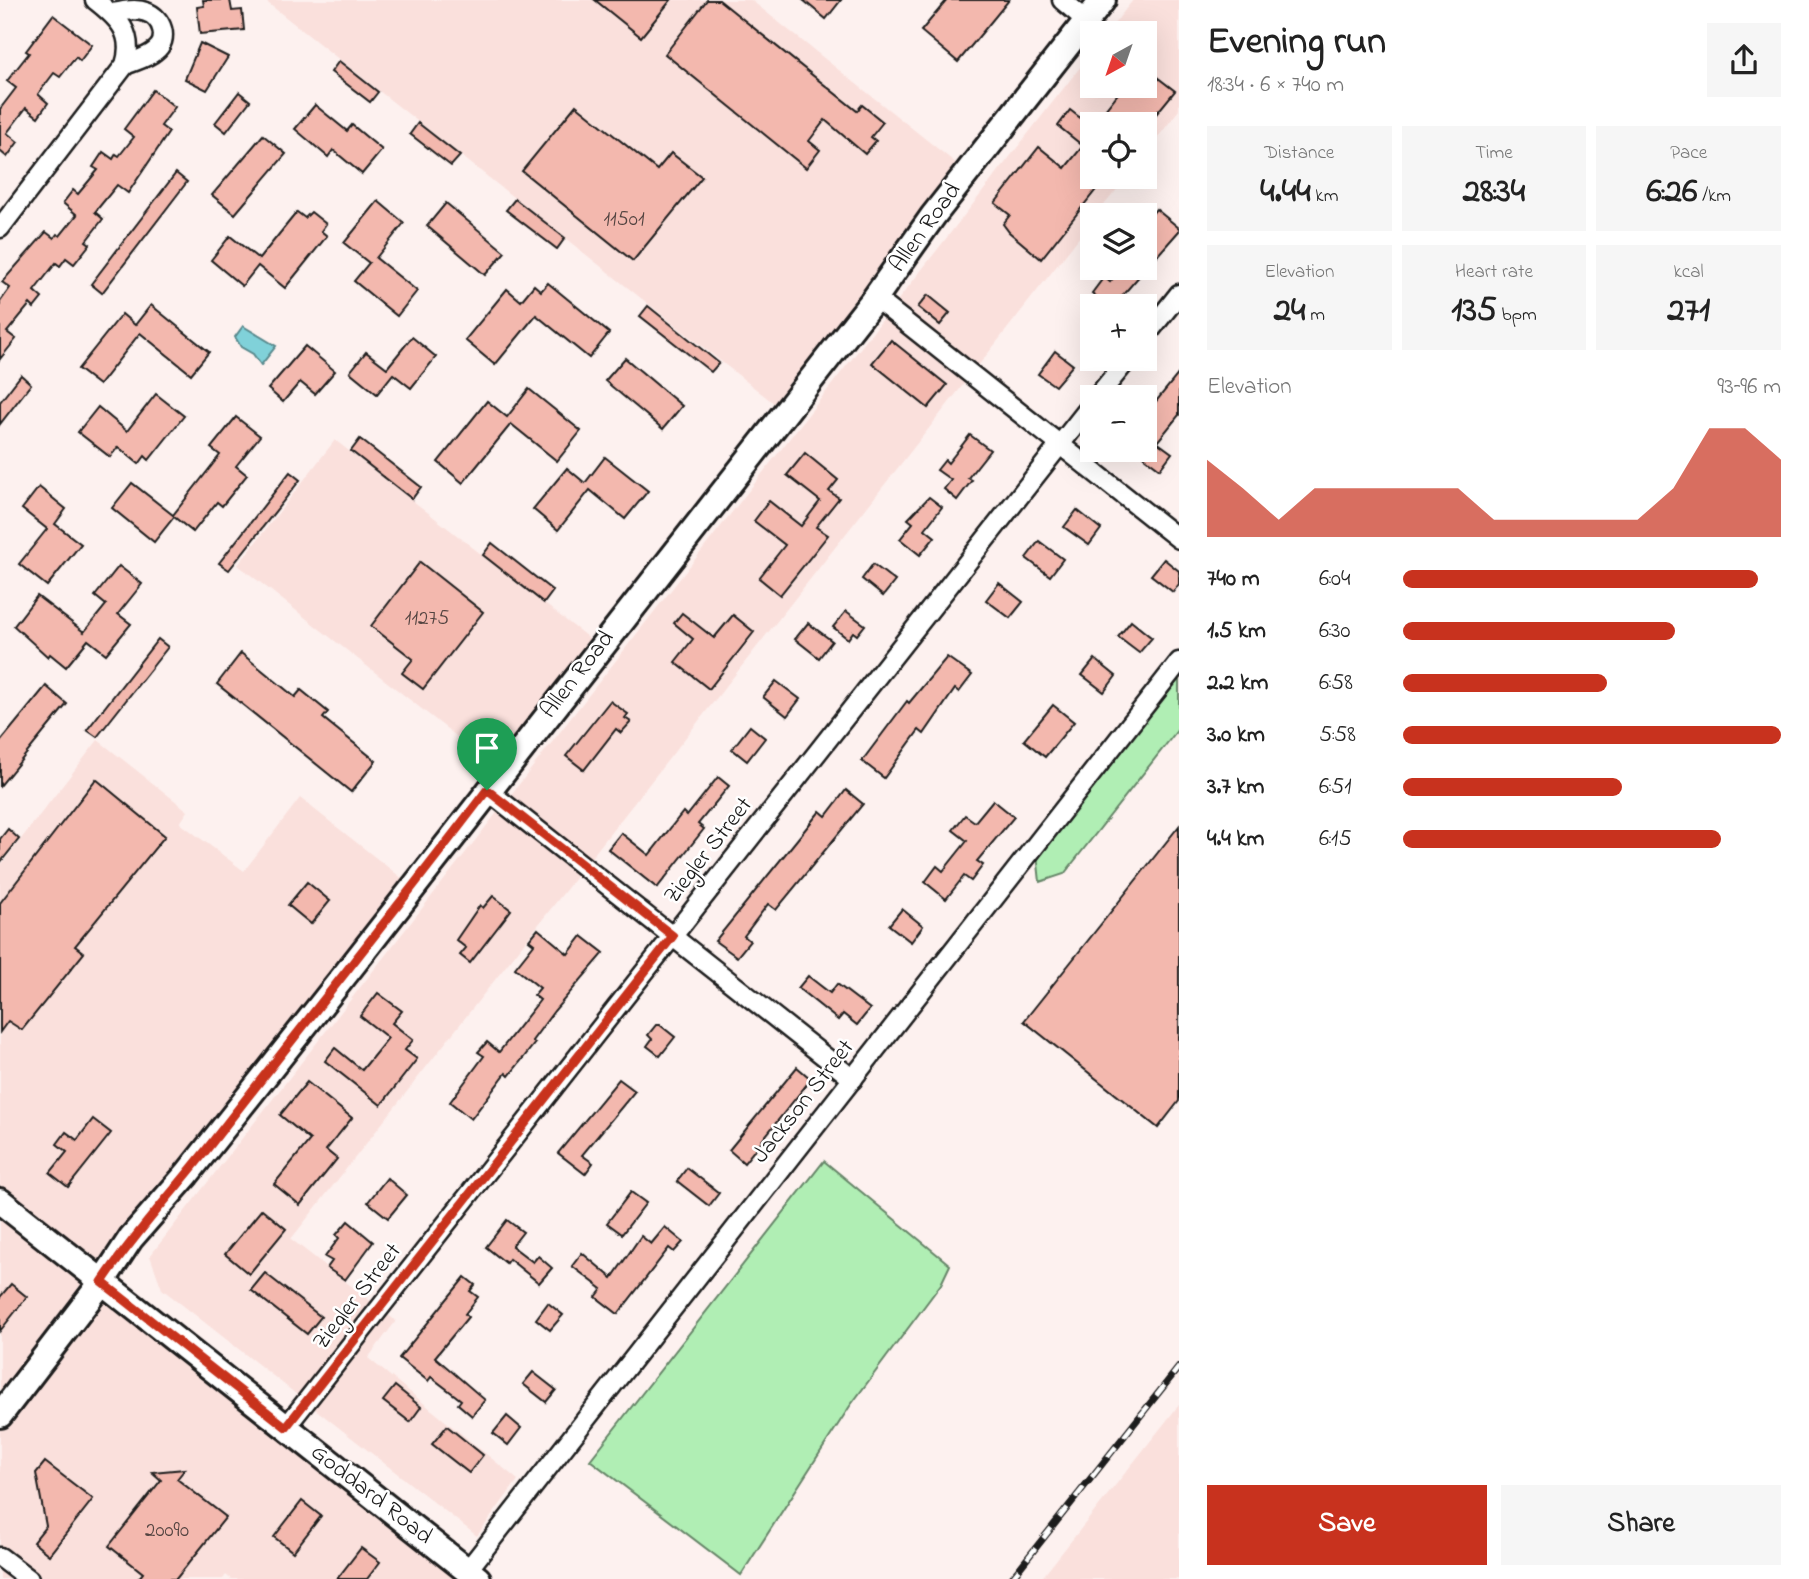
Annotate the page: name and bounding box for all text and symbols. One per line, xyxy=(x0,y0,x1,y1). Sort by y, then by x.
text: Evening run xyxy=(1207,15,1386,71)
north arrow xyxy=(1080,21,1157,98)
map controls xyxy=(1080,21,1157,462)
button: share xyxy=(1707,23,1781,97)
text: 18:34 · 6 × 740 m xyxy=(1207,69,1344,102)
button: locate xyxy=(1080,112,1157,189)
text: Distance xyxy=(1264,140,1334,167)
text: Time xyxy=(1475,140,1513,167)
text: Pace xyxy=(1670,140,1707,167)
text: 4.44 xyxy=(1260,167,1311,218)
text: 28:34 xyxy=(1463,167,1525,218)
text: 6:26 xyxy=(1646,167,1697,218)
street label: Allen Road xyxy=(881,175,971,280)
text: km xyxy=(1311,183,1338,210)
text: /km xyxy=(1697,183,1731,210)
button: layers xyxy=(1080,203,1157,280)
house number: 11501 xyxy=(603,205,645,235)
text: Elevation xyxy=(1264,259,1334,286)
text: Heart rate xyxy=(1455,259,1533,286)
text: kcal xyxy=(1674,259,1704,286)
text: 24 xyxy=(1274,286,1305,337)
text: 135 xyxy=(1451,286,1497,337)
text: 271 xyxy=(1667,286,1710,337)
button: + xyxy=(1080,294,1157,371)
text: m xyxy=(1305,302,1325,329)
text: bpm xyxy=(1497,302,1537,329)
text: Elevation xyxy=(1207,371,1292,404)
text: 93–96 m xyxy=(1717,371,1781,404)
button: − xyxy=(1080,385,1157,462)
text: 740 m xyxy=(1207,563,1260,596)
text: 6:04 xyxy=(1319,563,1351,596)
house number: 11275 xyxy=(405,604,449,634)
text: 1.5 km xyxy=(1207,615,1266,648)
text: 6:30 xyxy=(1319,615,1351,648)
street label: Allen Road xyxy=(532,623,624,727)
text: 2.2 km xyxy=(1207,667,1268,700)
text: 6:58 xyxy=(1319,667,1353,700)
pin xyxy=(457,718,517,790)
text: 3.0 km xyxy=(1207,719,1265,752)
text: 5:58 xyxy=(1319,719,1356,752)
icon: arrive xyxy=(468,729,506,767)
text: 3.7 km xyxy=(1207,771,1264,804)
text: 6:51 xyxy=(1319,771,1352,804)
street label: Ziegler Street xyxy=(656,790,762,912)
text: 4.4 km xyxy=(1207,823,1264,856)
text: 6:15 xyxy=(1319,823,1352,856)
street label: Jackson Street xyxy=(744,1033,864,1171)
street label: Ziegler Street xyxy=(305,1236,411,1358)
street label: Goddard Road xyxy=(302,1436,440,1554)
button: Save xyxy=(1207,1485,1487,1565)
button: Share xyxy=(1501,1485,1781,1565)
house number: 20090 xyxy=(145,1516,189,1546)

